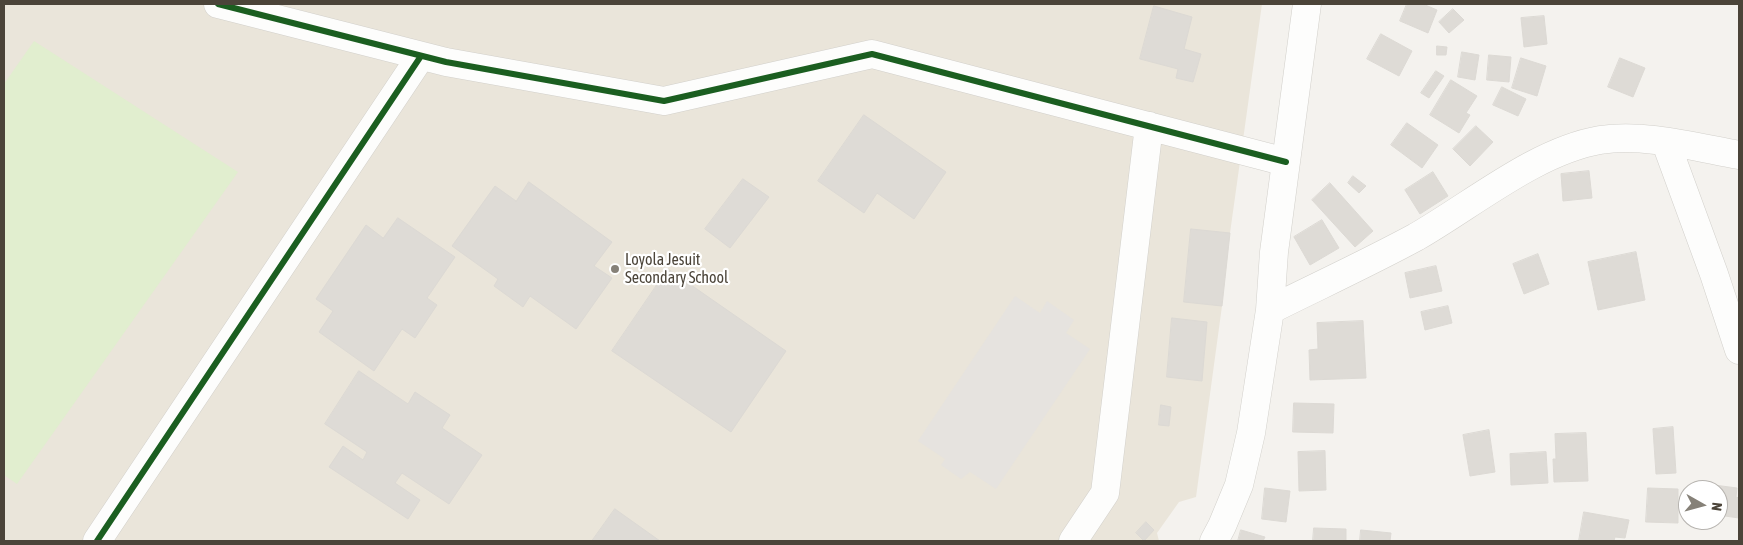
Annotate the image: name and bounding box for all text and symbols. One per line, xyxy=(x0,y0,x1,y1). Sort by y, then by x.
place label: Loyola Jesuit Secondary School xyxy=(625,250,728,288)
marker: Loyola Jesuit Secondary School xyxy=(609,263,621,275)
north arrow xyxy=(1678,480,1728,530)
text: N xyxy=(1708,502,1725,512)

